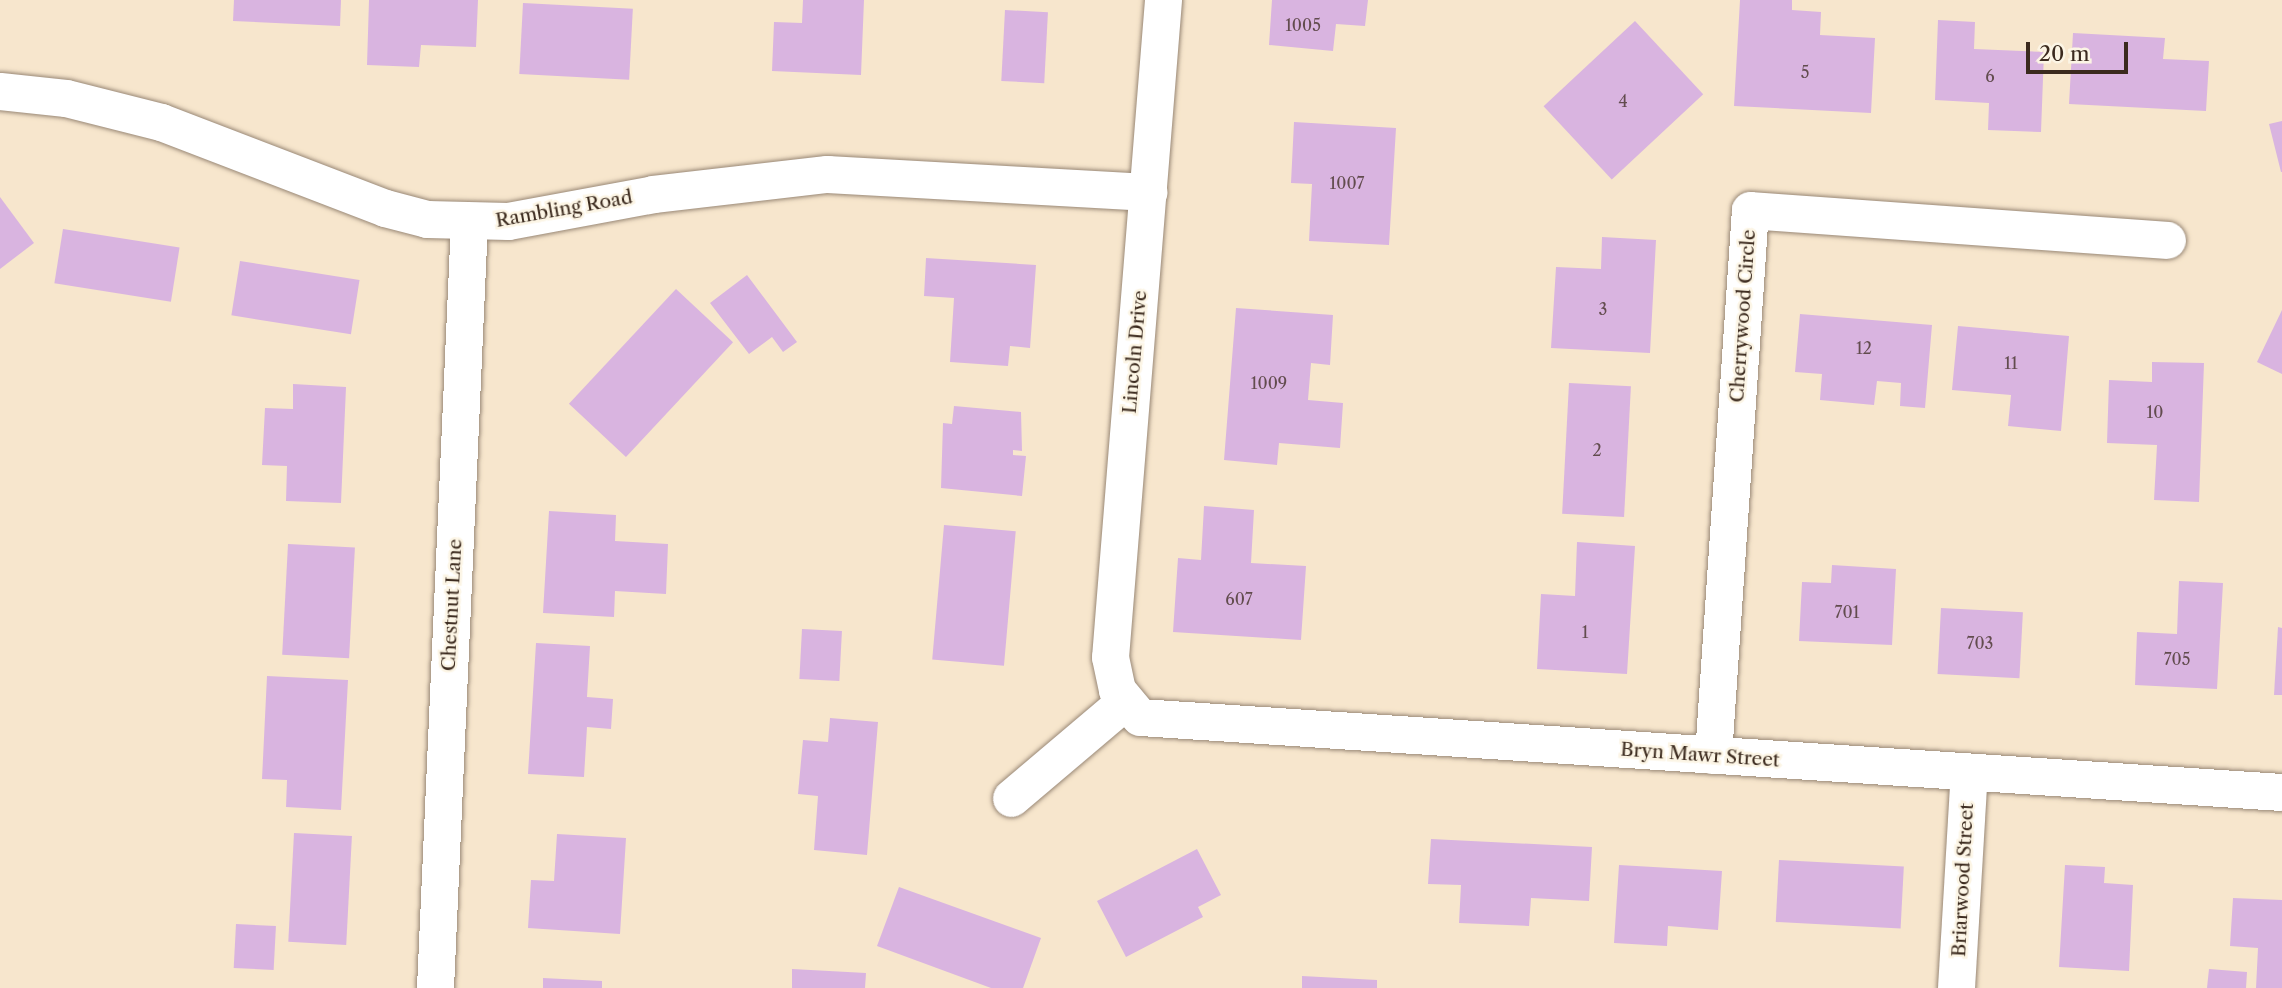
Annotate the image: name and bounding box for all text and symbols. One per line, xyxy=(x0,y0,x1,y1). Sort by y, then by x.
house number: 1005 xyxy=(1285,15,1321,35)
scale bar xyxy=(2030,28,2132,72)
text: 20 m xyxy=(2039,41,2090,66)
house number: 5 xyxy=(1801,62,1809,82)
house number: 6 xyxy=(1985,66,1995,86)
house number: 4 xyxy=(1618,91,1628,111)
house number: 1007 xyxy=(1330,173,1364,193)
street label: Rambling Road xyxy=(494,186,634,232)
street label: Cherrywood Circle xyxy=(1726,229,1760,403)
street label: Lincoln Drive xyxy=(1118,289,1152,415)
house number: 3 xyxy=(1599,299,1607,319)
house number: 12 xyxy=(1856,338,1872,358)
house number: 11 xyxy=(2004,353,2018,373)
house number: 1009 xyxy=(1251,373,1287,393)
house number: 10 xyxy=(2147,402,2163,422)
house number: 2 xyxy=(1592,440,1602,460)
street label: Chestnut Lane xyxy=(437,538,467,672)
house number: 607 xyxy=(1225,589,1253,609)
house number: 701 xyxy=(1835,602,1859,622)
house number: 1 xyxy=(1582,622,1588,642)
house number: 703 xyxy=(1967,633,1993,653)
house number: 705 xyxy=(2164,649,2190,669)
street label: Bryn Mawr Street xyxy=(1619,738,1781,772)
street label: Briarwood Street xyxy=(1948,802,1978,958)

